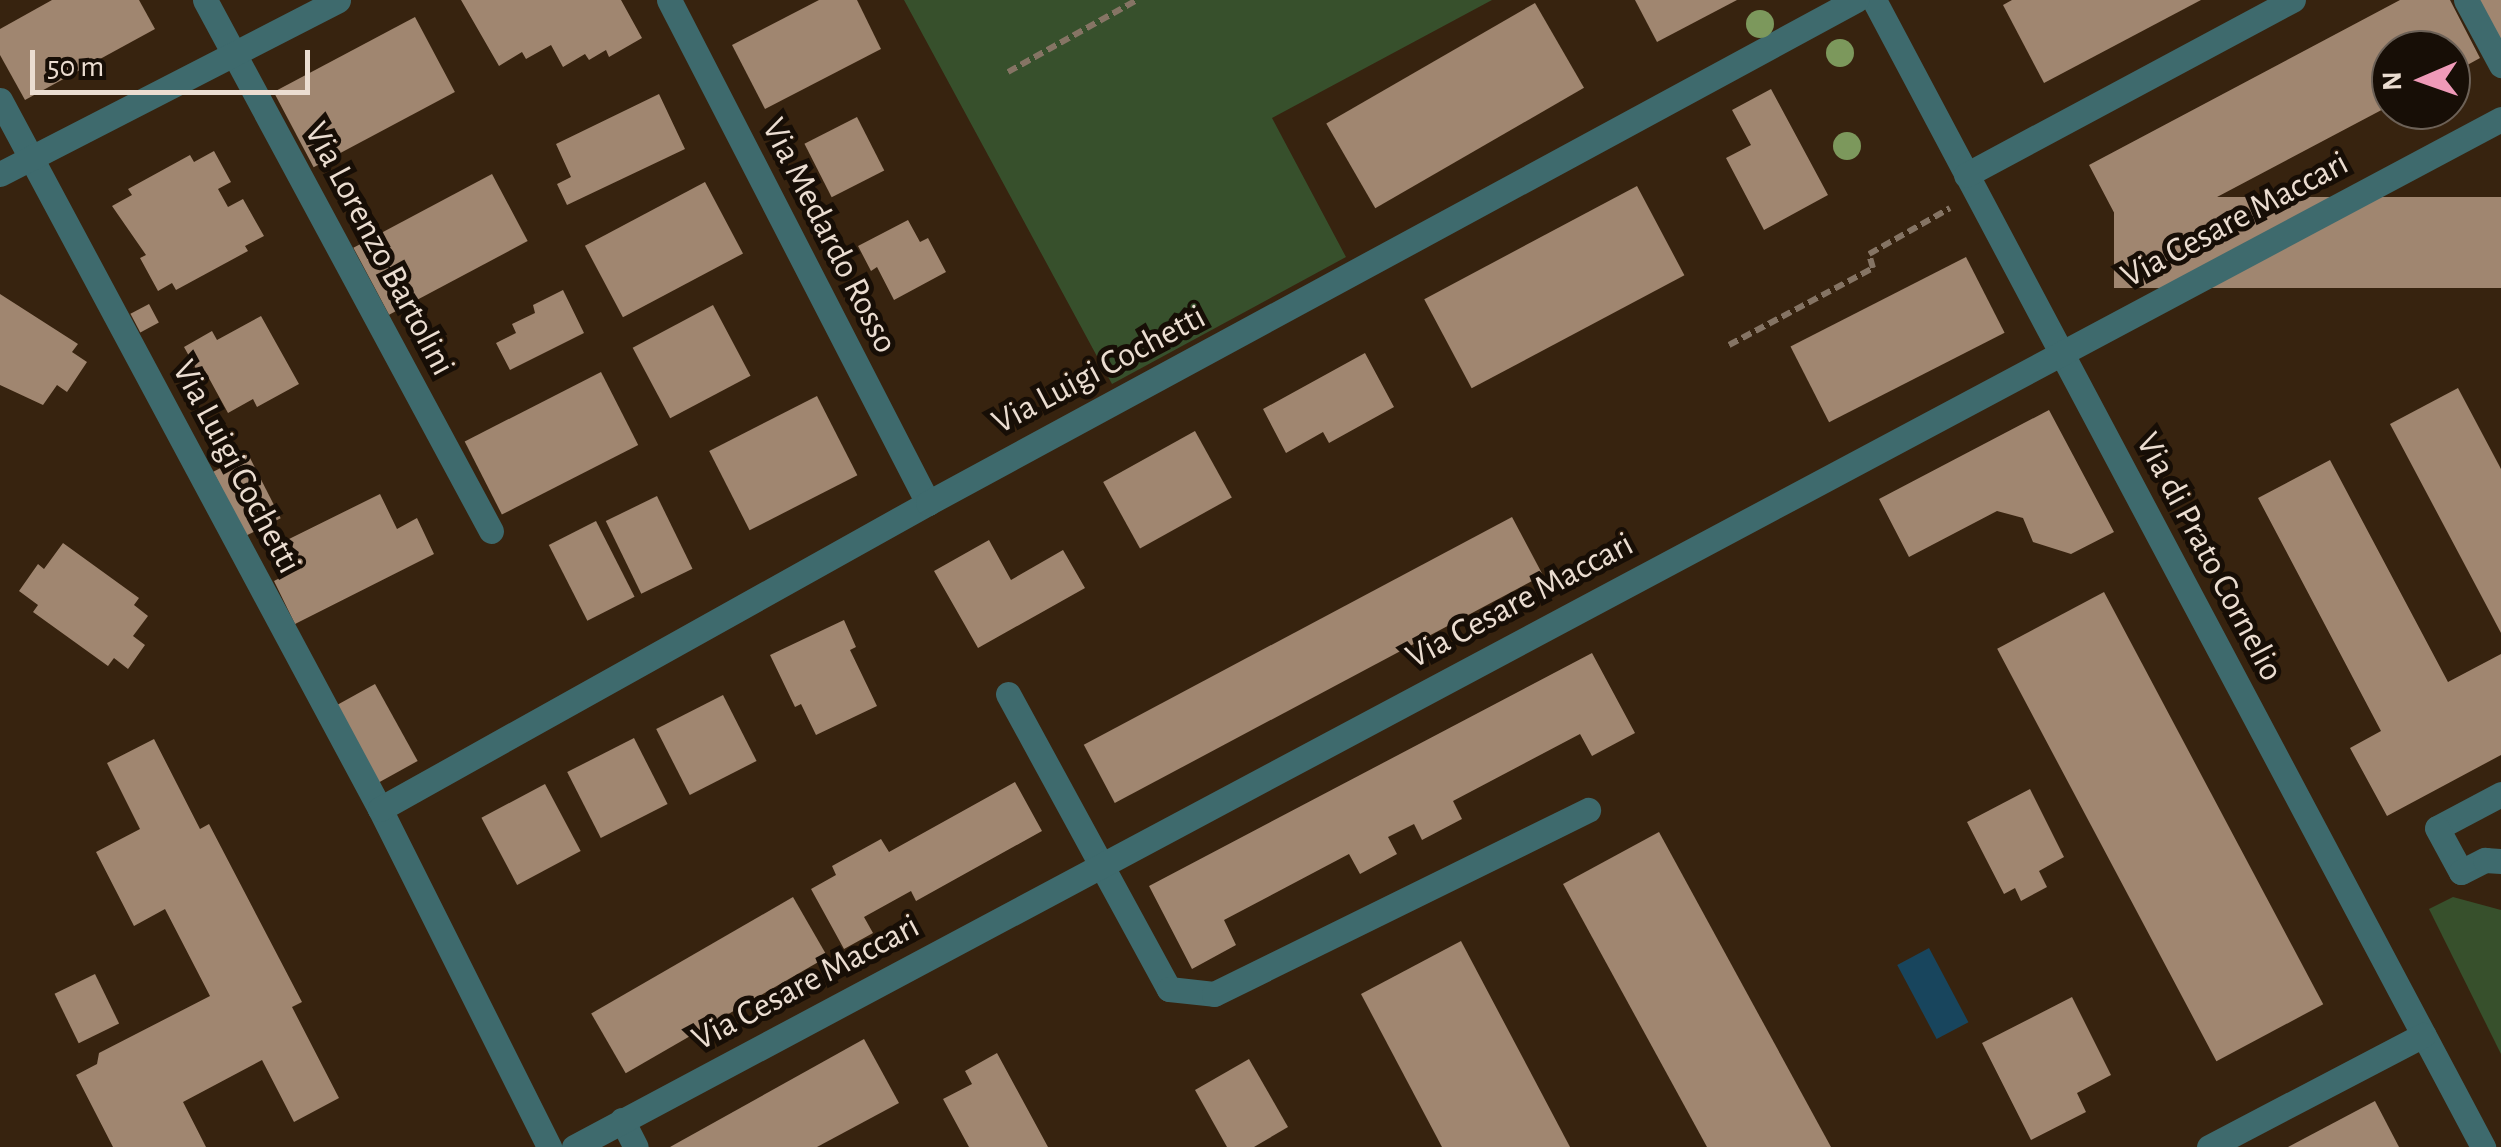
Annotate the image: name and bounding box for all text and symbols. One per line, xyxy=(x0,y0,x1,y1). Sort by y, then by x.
scale bar xyxy=(35,30,315,92)
north arrow xyxy=(2371,30,2471,130)
text: 50 m xyxy=(47,52,104,82)
text: N xyxy=(2379,71,2407,91)
street label: Via Medardo Rosso xyxy=(752,112,906,360)
street label: Via Lorenzo Bartolini xyxy=(295,115,463,383)
street label: Via Cesare Maccari xyxy=(2114,142,2356,298)
street label: Via Luigi Cochetti xyxy=(985,296,1213,444)
street label: Via Luigi Cochetti xyxy=(162,353,310,581)
street label: Via di Prato Cornelio xyxy=(2126,426,2292,688)
street label: Via Cesare Maccari xyxy=(1399,523,1641,679)
street label: Via Cesare Maccari xyxy=(685,905,927,1061)

